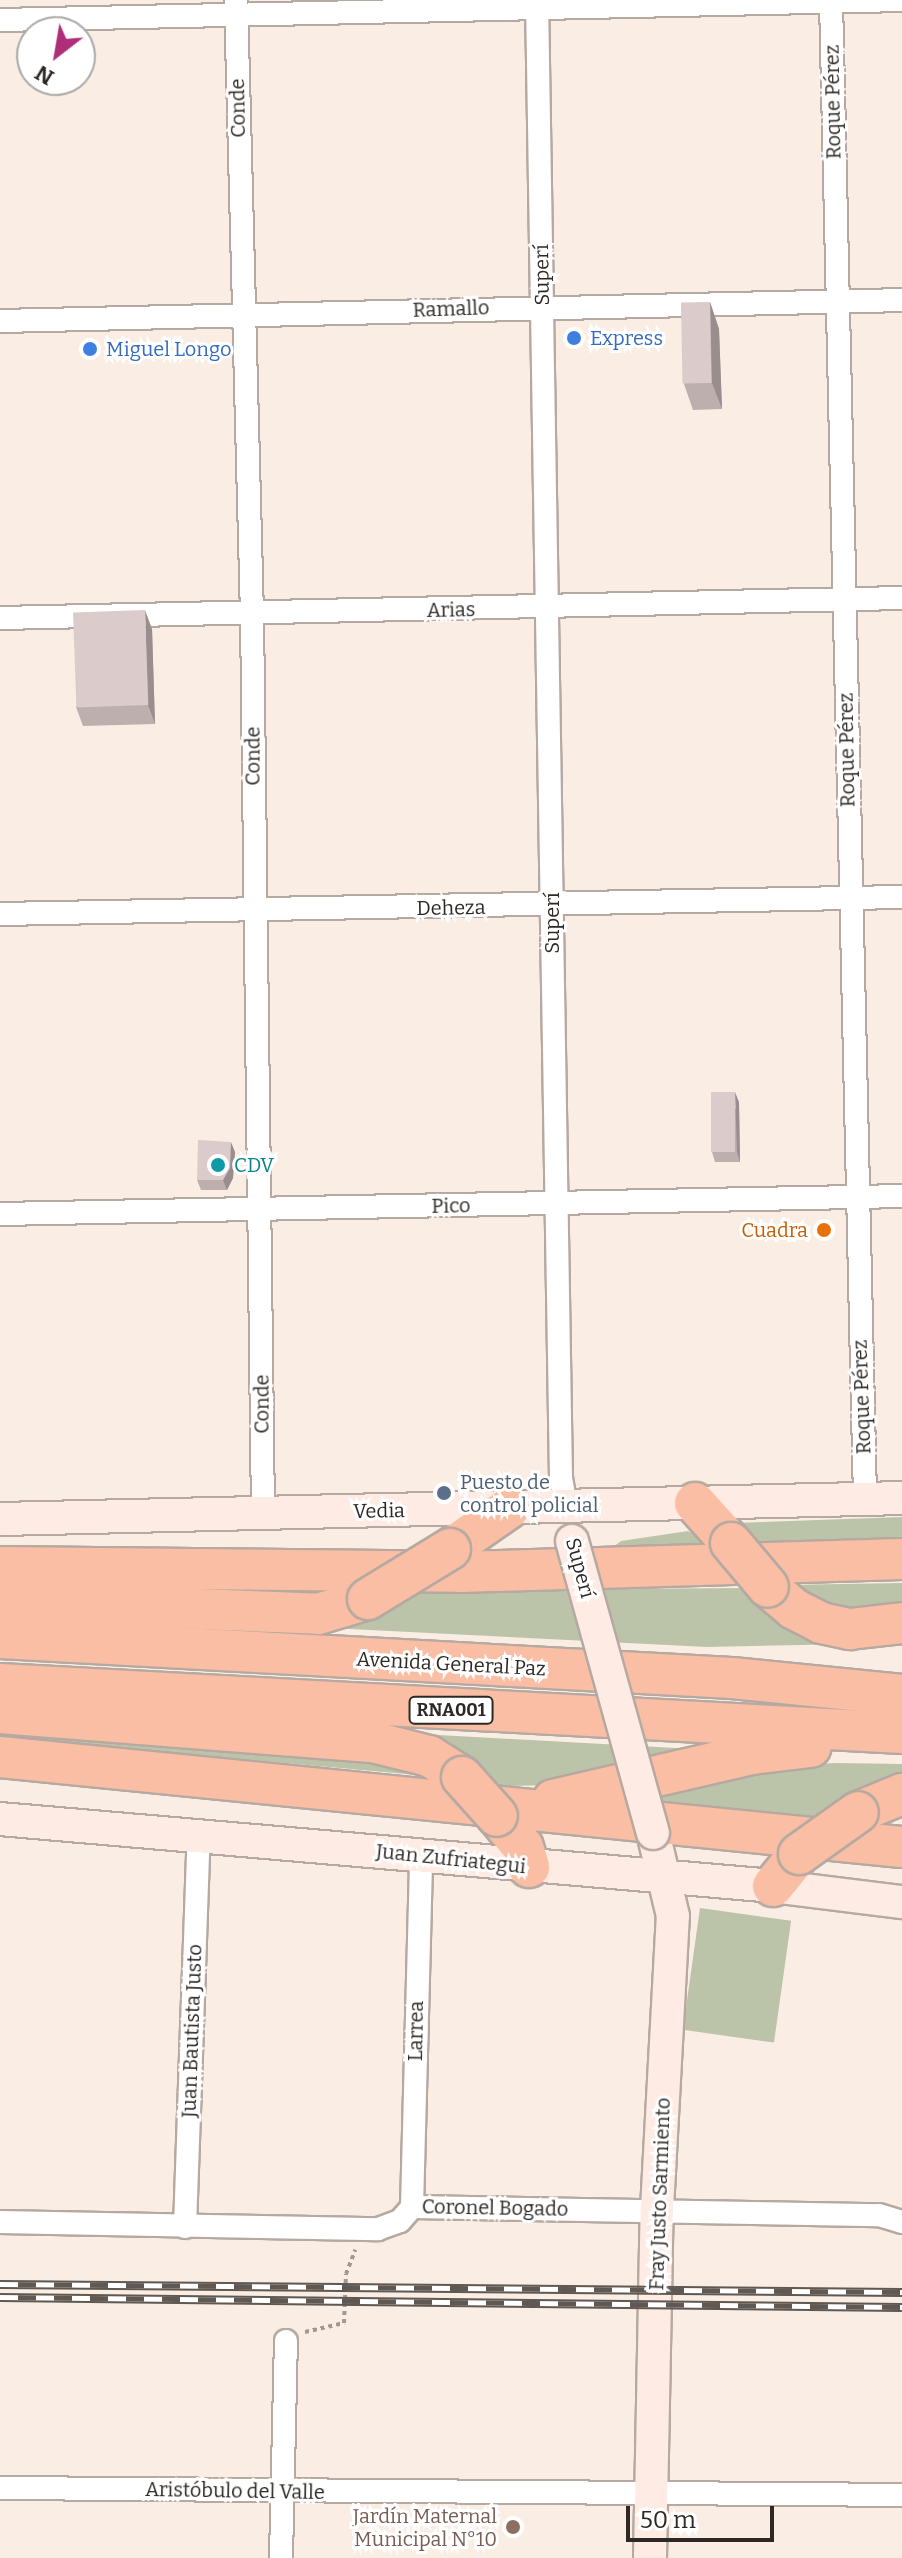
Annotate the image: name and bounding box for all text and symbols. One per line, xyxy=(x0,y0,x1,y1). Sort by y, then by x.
north arrow xyxy=(16,16,96,96)
street label: Roque Pérez xyxy=(820,44,846,160)
text: N xyxy=(30,59,59,91)
street label: Conde xyxy=(225,78,251,138)
street label: Superí xyxy=(529,244,555,306)
street label: Ramallo xyxy=(412,296,490,322)
place label: Express xyxy=(590,326,663,350)
marker: Express xyxy=(565,329,583,347)
place label: Miguel Longo xyxy=(106,337,231,361)
marker: Miguel Longo xyxy=(81,340,99,358)
street label: Arias xyxy=(427,598,475,622)
street label: Roque Pérez xyxy=(834,692,860,808)
street label: Conde xyxy=(241,726,265,786)
street label: Superí xyxy=(540,892,564,954)
street label: Deheza xyxy=(416,895,486,921)
place label: CDV xyxy=(234,1153,274,1177)
marker: CDV xyxy=(209,1156,227,1174)
street label: Pico xyxy=(431,1194,471,1218)
place label: Cuadra xyxy=(741,1218,808,1242)
marker: Cuadra xyxy=(815,1221,833,1239)
street label: Roque Pérez xyxy=(848,1339,876,1455)
street label: Conde xyxy=(250,1374,274,1434)
place label: Puesto de control policial xyxy=(460,1470,598,1517)
marker: Puesto de control policial xyxy=(435,1484,453,1502)
street label: Vedia xyxy=(353,1499,405,1523)
street label: Superí xyxy=(560,1535,600,1601)
street label: Avenida General Paz xyxy=(356,1647,546,1681)
road number: RNA001 xyxy=(407,1696,495,1724)
street label: Juan Zufriategui xyxy=(375,1839,527,1879)
street label: Juan Bautista Justo xyxy=(177,1944,207,2118)
street label: Larrea xyxy=(403,2001,429,2061)
street label: Fray Justo Sarmiento xyxy=(645,2097,675,2291)
street label: Coronel Bogado xyxy=(422,2195,568,2221)
street label: Aristóbulo del Valle xyxy=(145,2477,325,2505)
scale bar xyxy=(630,2490,778,2540)
place label: Jardín Maternal Municipal N°10 xyxy=(353,2504,497,2551)
text: 50 m xyxy=(640,2506,696,2534)
marker: Jardín Maternal Municipal N°10 xyxy=(504,2518,522,2536)

